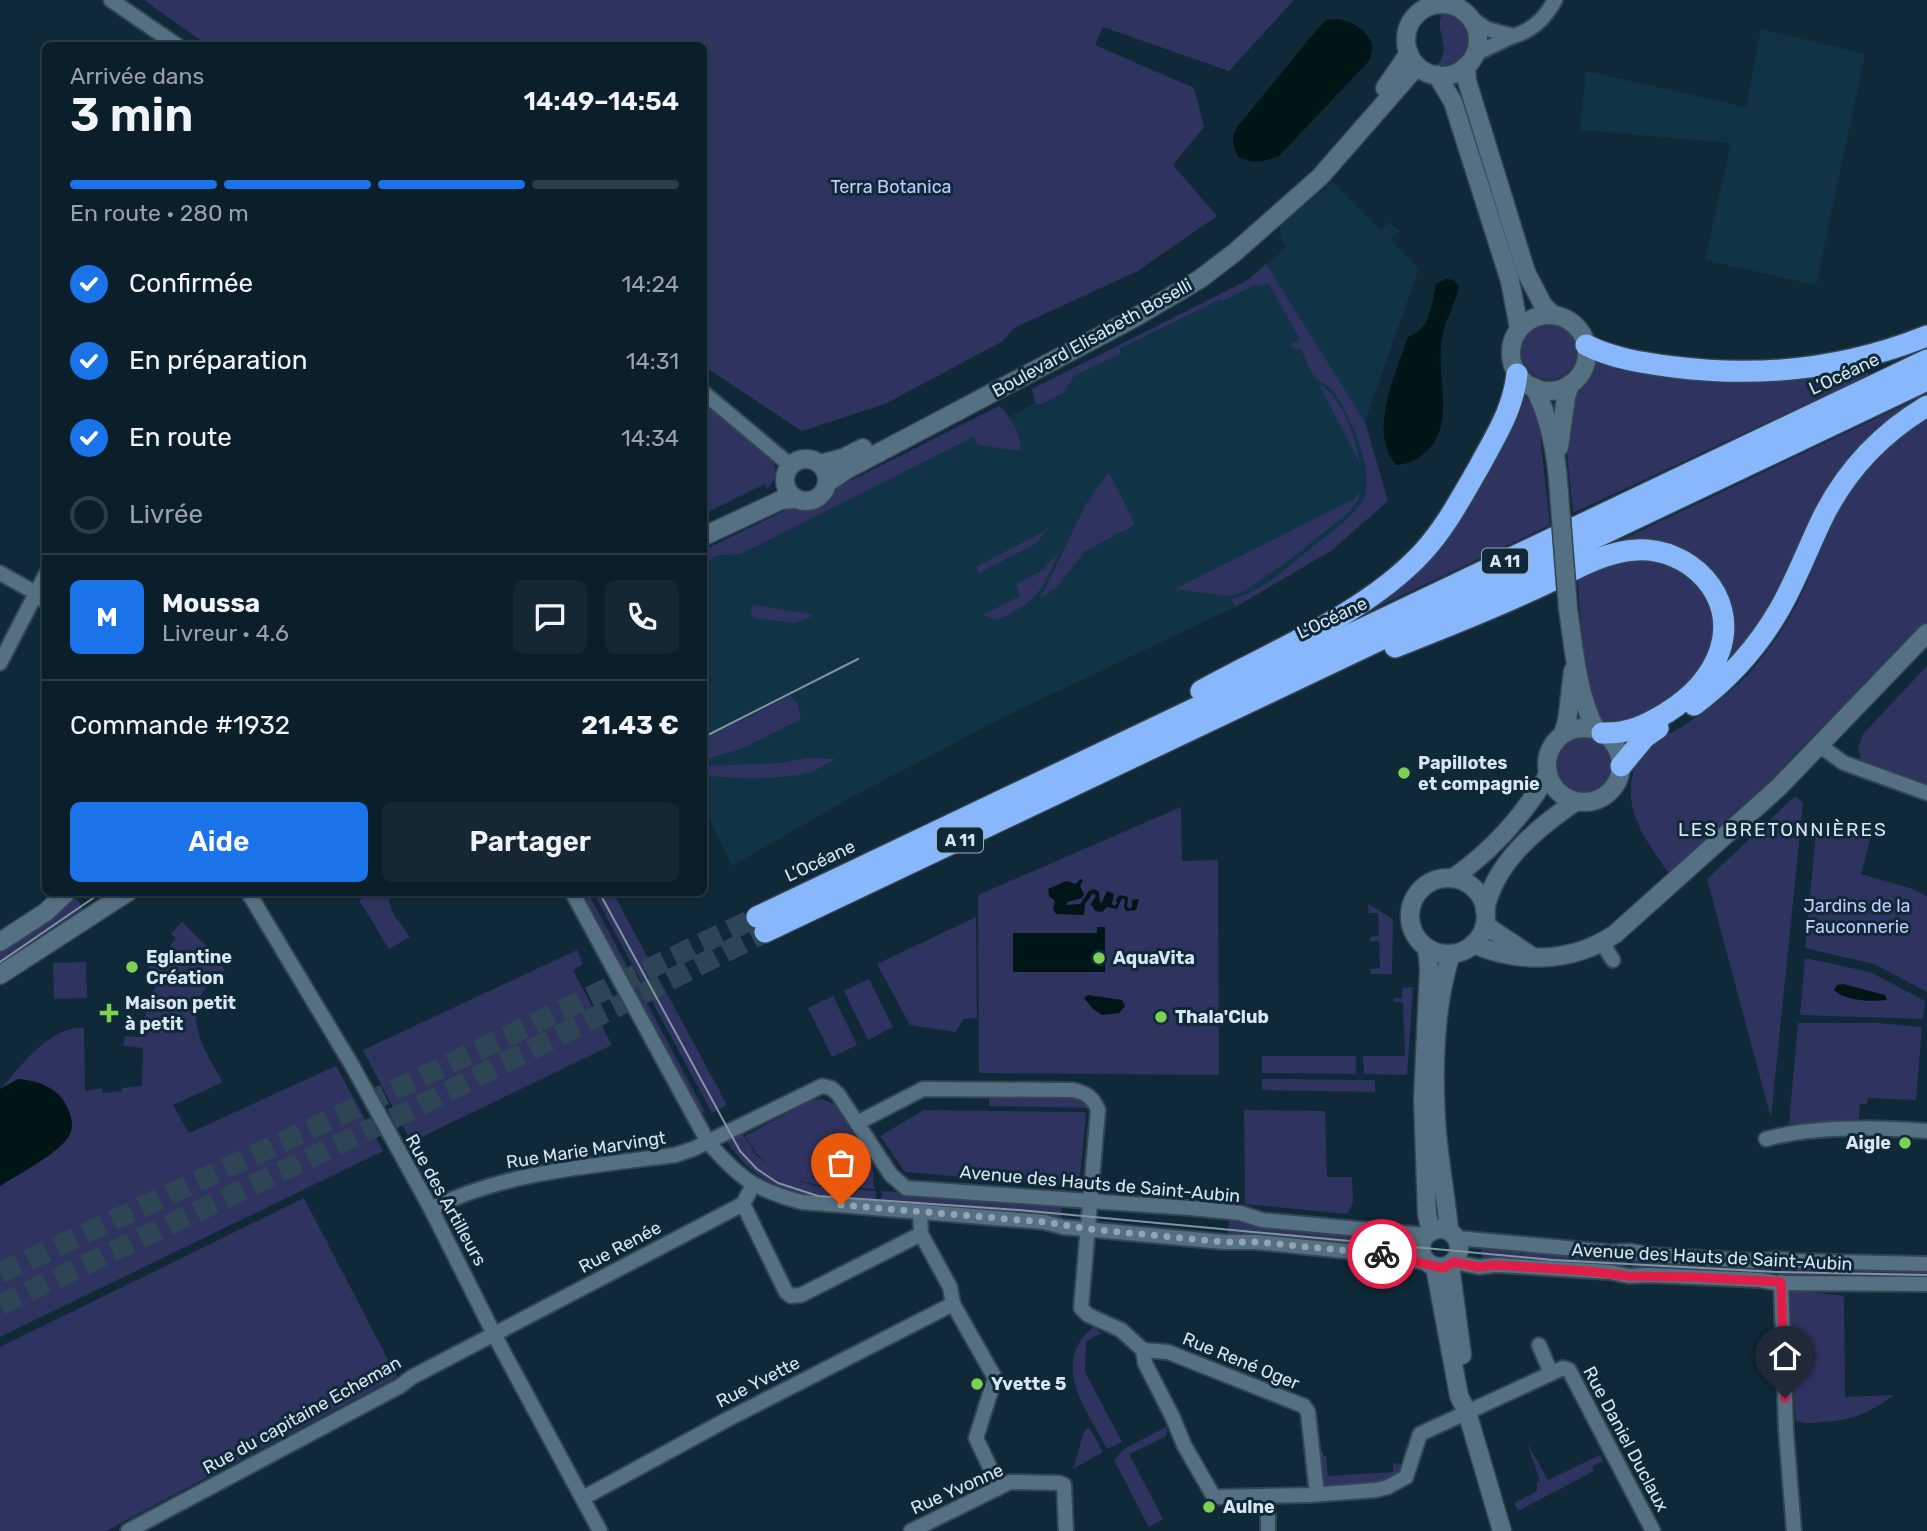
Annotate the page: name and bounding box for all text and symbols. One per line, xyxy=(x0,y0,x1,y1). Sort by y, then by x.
text: Arrivée dans xyxy=(70,62,204,90)
text: 14:49–14:54 xyxy=(524,86,679,117)
text: 3 min xyxy=(70,88,193,143)
park label: Terra Botanica xyxy=(830,176,952,198)
text: En route · 280 m xyxy=(70,199,249,227)
icon: check xyxy=(70,265,108,303)
text: Confirmée xyxy=(129,268,253,299)
text: 14:24 xyxy=(621,270,679,298)
street label: Boulevard Elisabeth Boselli xyxy=(988,274,1196,402)
icon: check xyxy=(70,342,108,380)
text: En préparation xyxy=(129,345,307,376)
text: 14:31 xyxy=(626,347,679,375)
street label: L’Océane xyxy=(1805,348,1883,400)
icon: check xyxy=(70,419,108,457)
text: En route xyxy=(129,422,232,453)
text: 14:34 xyxy=(621,424,679,452)
text: Livrée xyxy=(129,499,203,530)
road number: A 11 xyxy=(1482,548,1528,574)
button: chat xyxy=(513,580,587,654)
button: phone xyxy=(605,580,679,654)
text: Moussa xyxy=(162,588,260,619)
street label: L’Océane xyxy=(1293,592,1371,644)
text: M xyxy=(96,602,118,633)
text: Livreur · 4.6 xyxy=(162,619,289,647)
text: Commande #1932 xyxy=(70,710,290,741)
text: 21.43 € xyxy=(581,710,679,741)
place label: Papillotes et compagnie xyxy=(1418,752,1540,795)
marker: Papillotes et compagnie xyxy=(1396,765,1412,781)
button: Aide xyxy=(70,802,368,882)
button: Partager xyxy=(382,802,679,882)
district label: LES BRETONNIÈRES xyxy=(1678,818,1888,841)
road number: A 11 xyxy=(937,828,983,852)
street label: L’Océane xyxy=(781,835,859,887)
park label: Jardins de la Fauconnerie xyxy=(1804,895,1911,938)
place label: Eglantine Création xyxy=(146,946,232,989)
place label: AquaVita xyxy=(1113,947,1195,969)
marker: AquaVita xyxy=(1091,950,1107,966)
marker: Eglantine Création xyxy=(124,959,140,975)
place label: Maison petit à petit xyxy=(125,992,236,1035)
marker: Maison petit à petit xyxy=(99,1003,119,1023)
place label: Thala'Club xyxy=(1175,1006,1269,1028)
marker: Thala'Club xyxy=(1153,1009,1169,1025)
street label: Rue Marie Marvingt xyxy=(505,1127,667,1173)
street label: Rue des Artilleurs xyxy=(401,1130,491,1270)
place label: Aigle xyxy=(1846,1132,1891,1154)
pin xyxy=(811,1133,871,1205)
marker: Aigle xyxy=(1897,1135,1913,1151)
icon: bag xyxy=(822,1144,860,1182)
street label: Avenue des Hauts de Saint-Aubin xyxy=(959,1161,1241,1207)
street label: Rue Renée xyxy=(575,1216,665,1278)
courier xyxy=(1347,1219,1417,1289)
icon: bike xyxy=(1363,1235,1401,1273)
street label: Avenue des Hauts de Saint-Aubin xyxy=(1571,1239,1853,1275)
pin xyxy=(1755,1326,1815,1398)
street label: Rue René Oger xyxy=(1179,1328,1303,1395)
icon: home xyxy=(1766,1337,1804,1375)
street label: Rue du capitaine Echeman xyxy=(199,1351,405,1479)
street label: Rue Yvette xyxy=(712,1352,804,1412)
street label: Rue Daniel Duclaux xyxy=(1578,1362,1674,1516)
place label: Yvette 5 xyxy=(991,1373,1066,1395)
marker: Yvette 5 xyxy=(969,1376,985,1392)
street label: Rue Yvonne xyxy=(907,1459,1007,1519)
place label: Aulne xyxy=(1223,1496,1275,1518)
marker: Aulne xyxy=(1201,1499,1217,1515)

